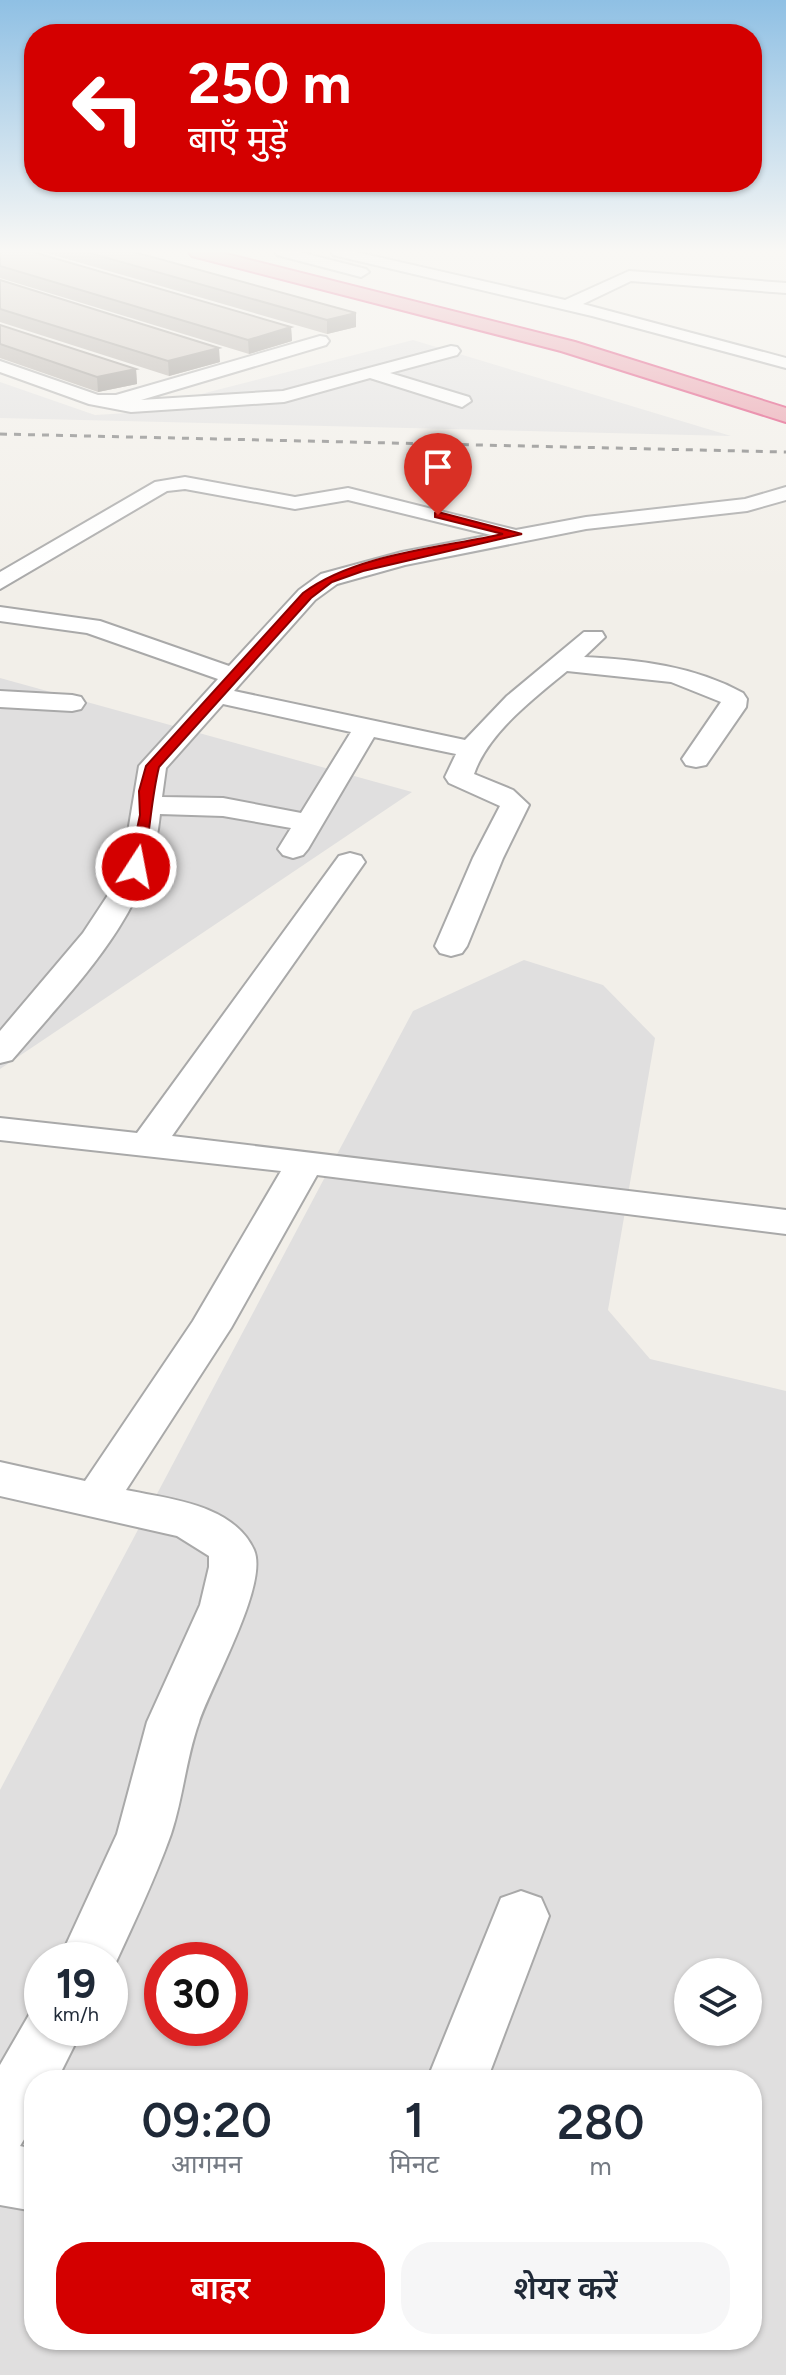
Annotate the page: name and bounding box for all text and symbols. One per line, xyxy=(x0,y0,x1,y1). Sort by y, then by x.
text: 250 m xyxy=(188,50,351,117)
icon: left xyxy=(56,56,160,160)
text: बाएँ मुड़ें xyxy=(188,118,287,161)
pin xyxy=(404,433,472,515)
icon: arrive xyxy=(416,445,460,489)
position arrow xyxy=(94,825,178,909)
speed limit sign: 30 xyxy=(144,1942,248,2046)
map controls xyxy=(674,1958,762,2046)
button: layers xyxy=(674,1958,762,2046)
text: 19 xyxy=(56,1960,96,2008)
text: km/h xyxy=(53,2002,99,2026)
text: 09:20 xyxy=(141,2091,272,2149)
text: 1 xyxy=(404,2091,424,2149)
text: 280 xyxy=(557,2093,645,2151)
text: आगमन xyxy=(171,2148,242,2180)
text: मिनट xyxy=(389,2148,439,2180)
text: m xyxy=(590,2150,612,2182)
button: बाहर xyxy=(56,2242,385,2334)
button: शेयर करें xyxy=(401,2242,730,2334)

